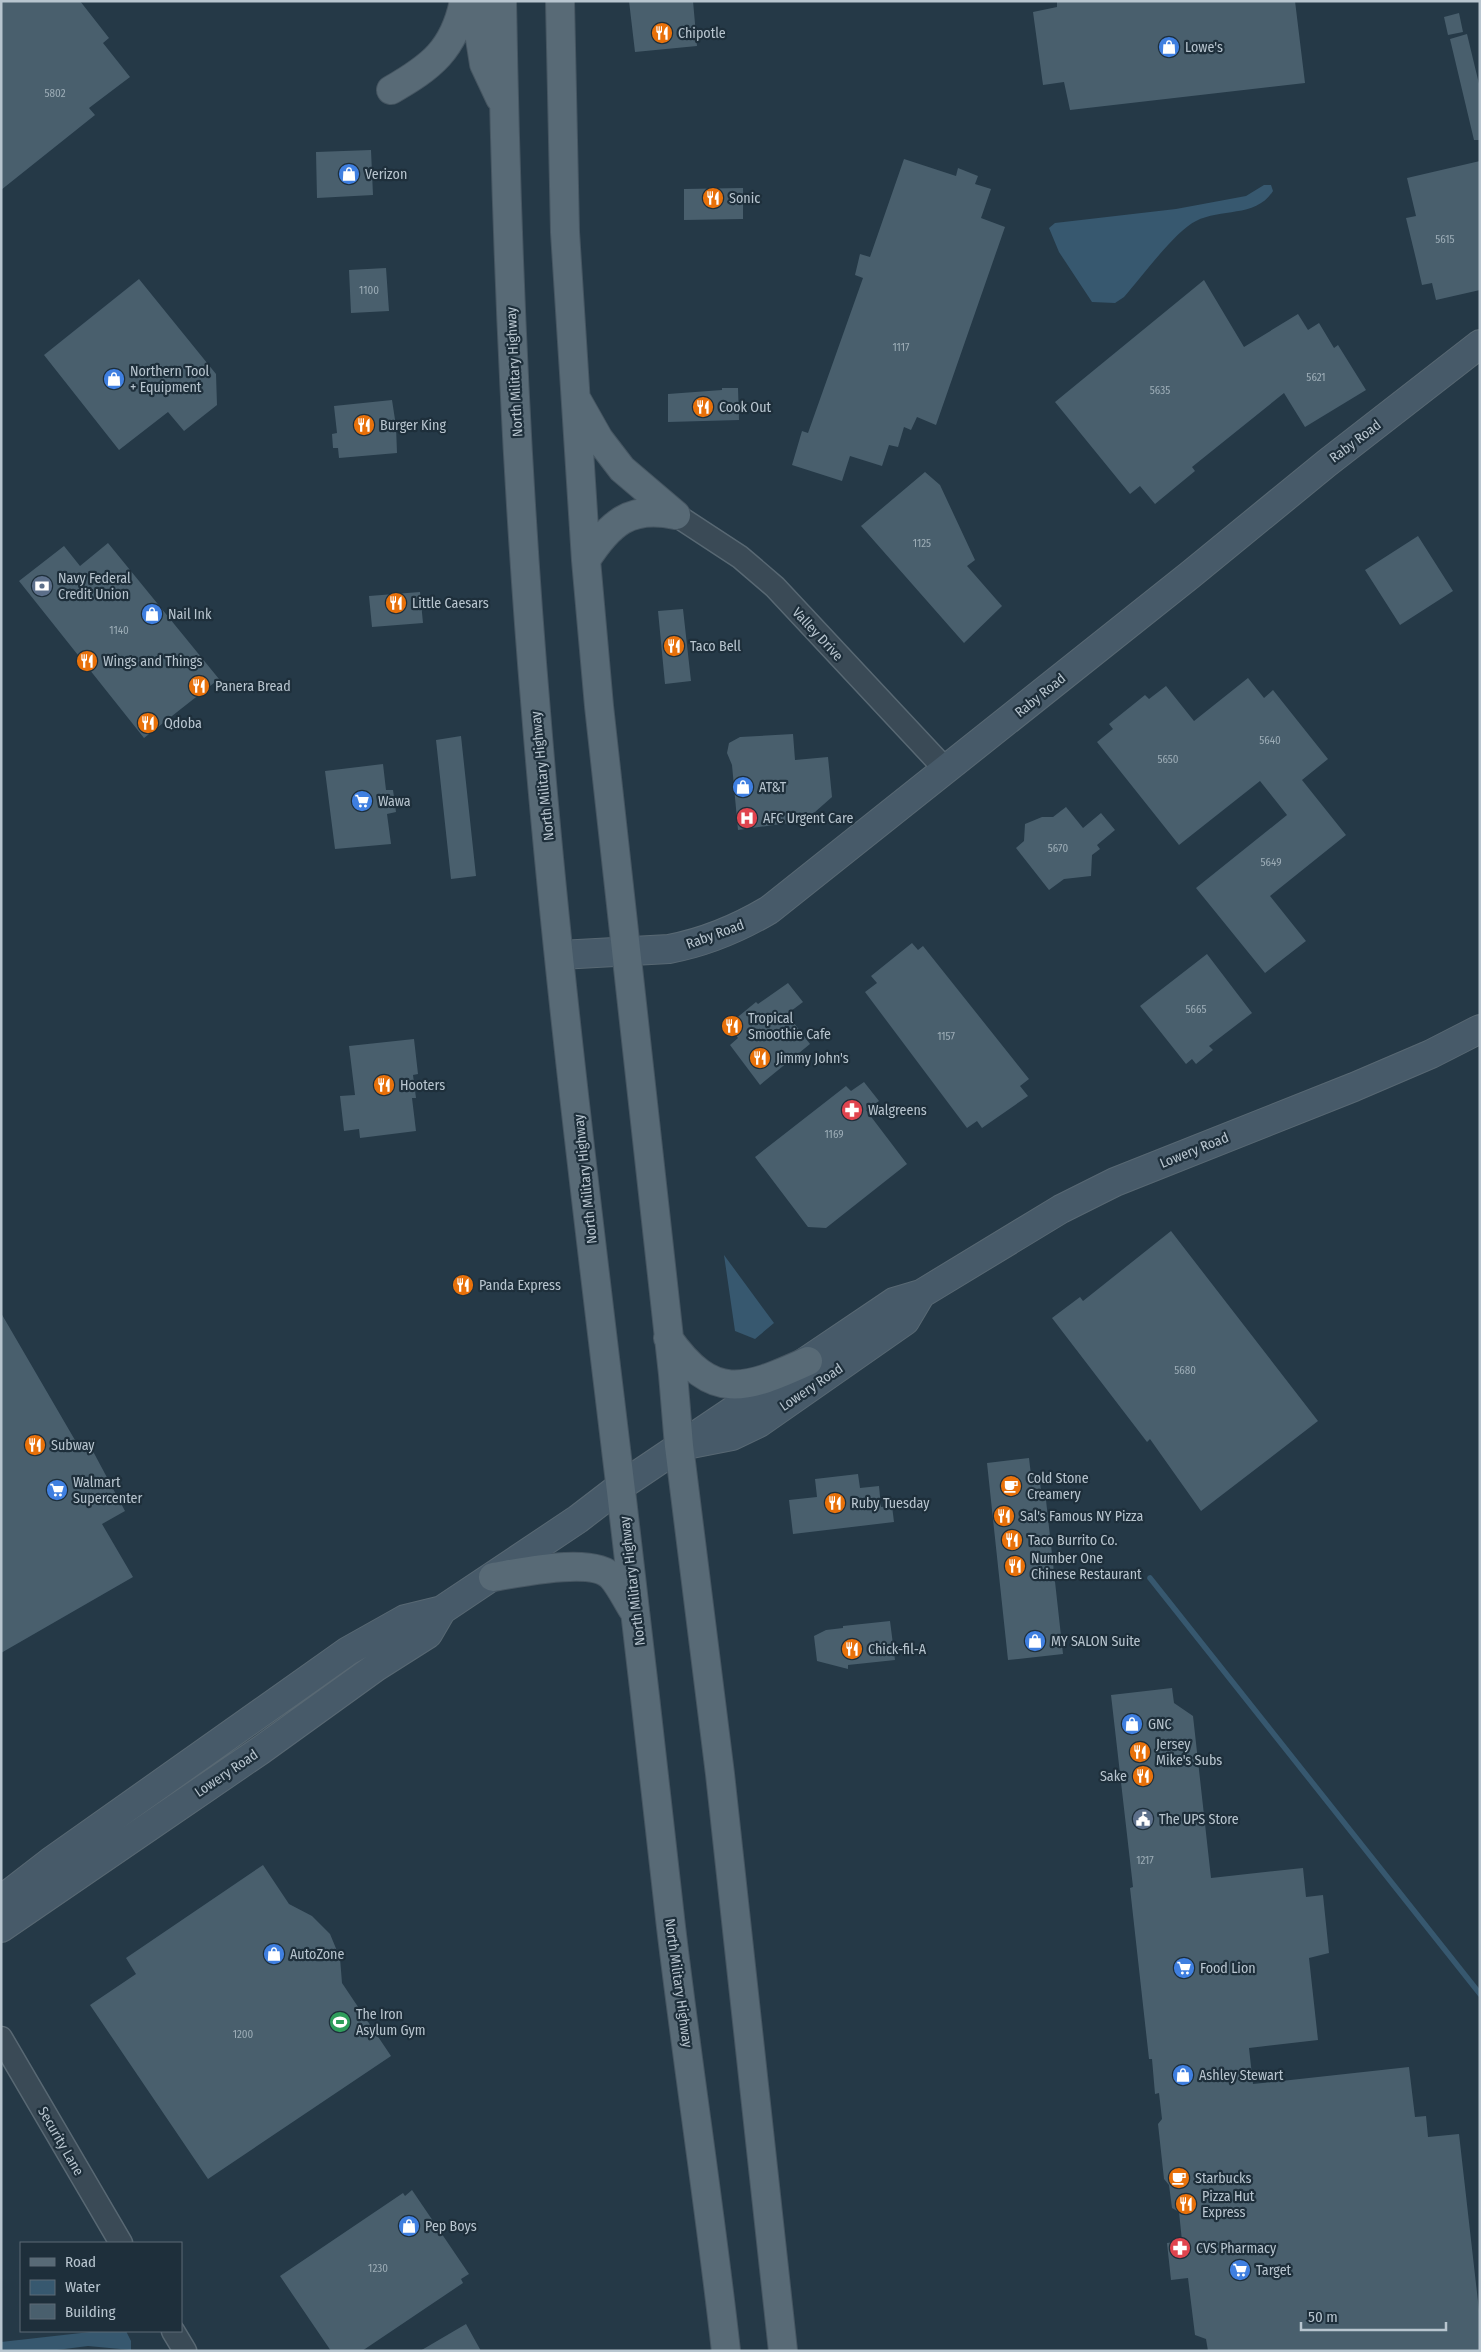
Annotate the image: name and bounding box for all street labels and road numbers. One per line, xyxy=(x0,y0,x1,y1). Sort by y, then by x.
street label: North Military Highway xyxy=(503,306,526,437)
street label: Raby Road xyxy=(1326,416,1385,466)
street label: Valley Drive xyxy=(789,604,847,665)
street label: Raby Road xyxy=(1012,670,1069,721)
street label: North Military Highway xyxy=(527,710,558,842)
street label: Raby Road xyxy=(684,916,746,953)
street label: North Military Highway xyxy=(570,1113,601,1245)
street label: Lowery Road xyxy=(1157,1129,1231,1172)
street label: Lowery Road xyxy=(776,1360,846,1415)
street label: North Military Highway xyxy=(616,1514,649,1647)
street label: Lowery Road xyxy=(191,1746,261,1801)
street label: North Military Highway xyxy=(661,1917,696,2050)
street label: Security Lane xyxy=(34,2104,87,2179)

